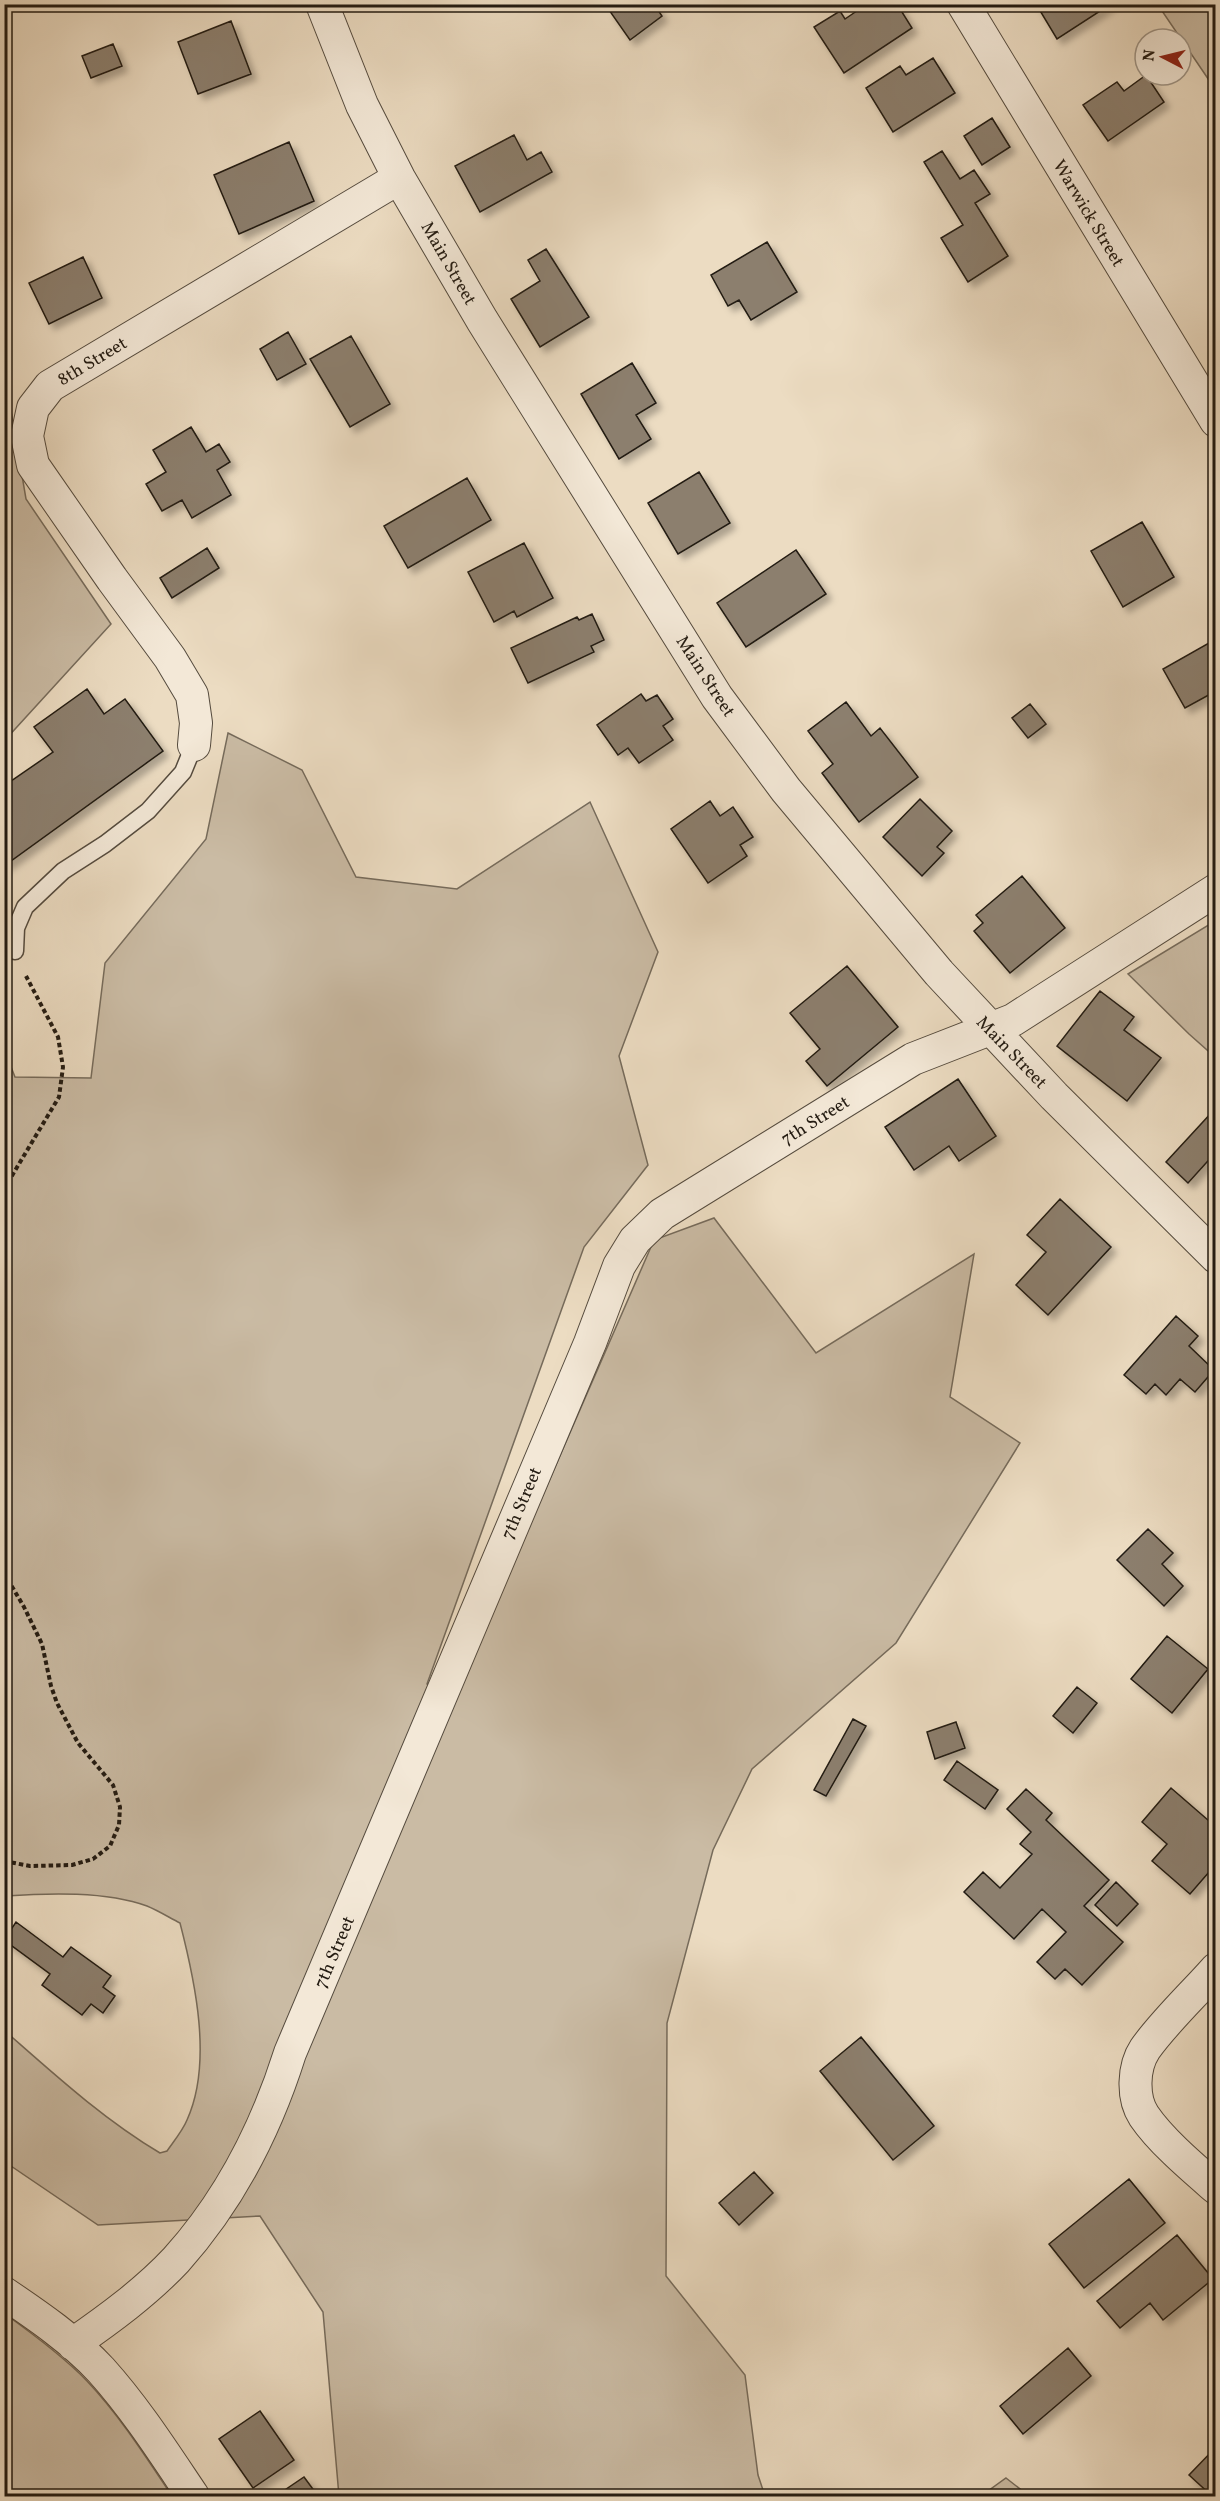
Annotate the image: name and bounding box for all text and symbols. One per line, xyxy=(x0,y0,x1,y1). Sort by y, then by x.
north arrow xyxy=(1133,27,1193,87)
text: N xyxy=(1138,48,1162,63)
street label: Warwick Street xyxy=(1046,156,1130,272)
street label: Main Street xyxy=(414,217,482,310)
street label: 8th Street xyxy=(53,332,132,393)
street label: Main Street xyxy=(669,631,740,722)
street label: Main Street xyxy=(970,1011,1052,1095)
street label: 7th Street xyxy=(777,1090,855,1152)
street label: 7th Street xyxy=(496,1463,549,1544)
street label: 7th Street xyxy=(309,1912,362,1993)

